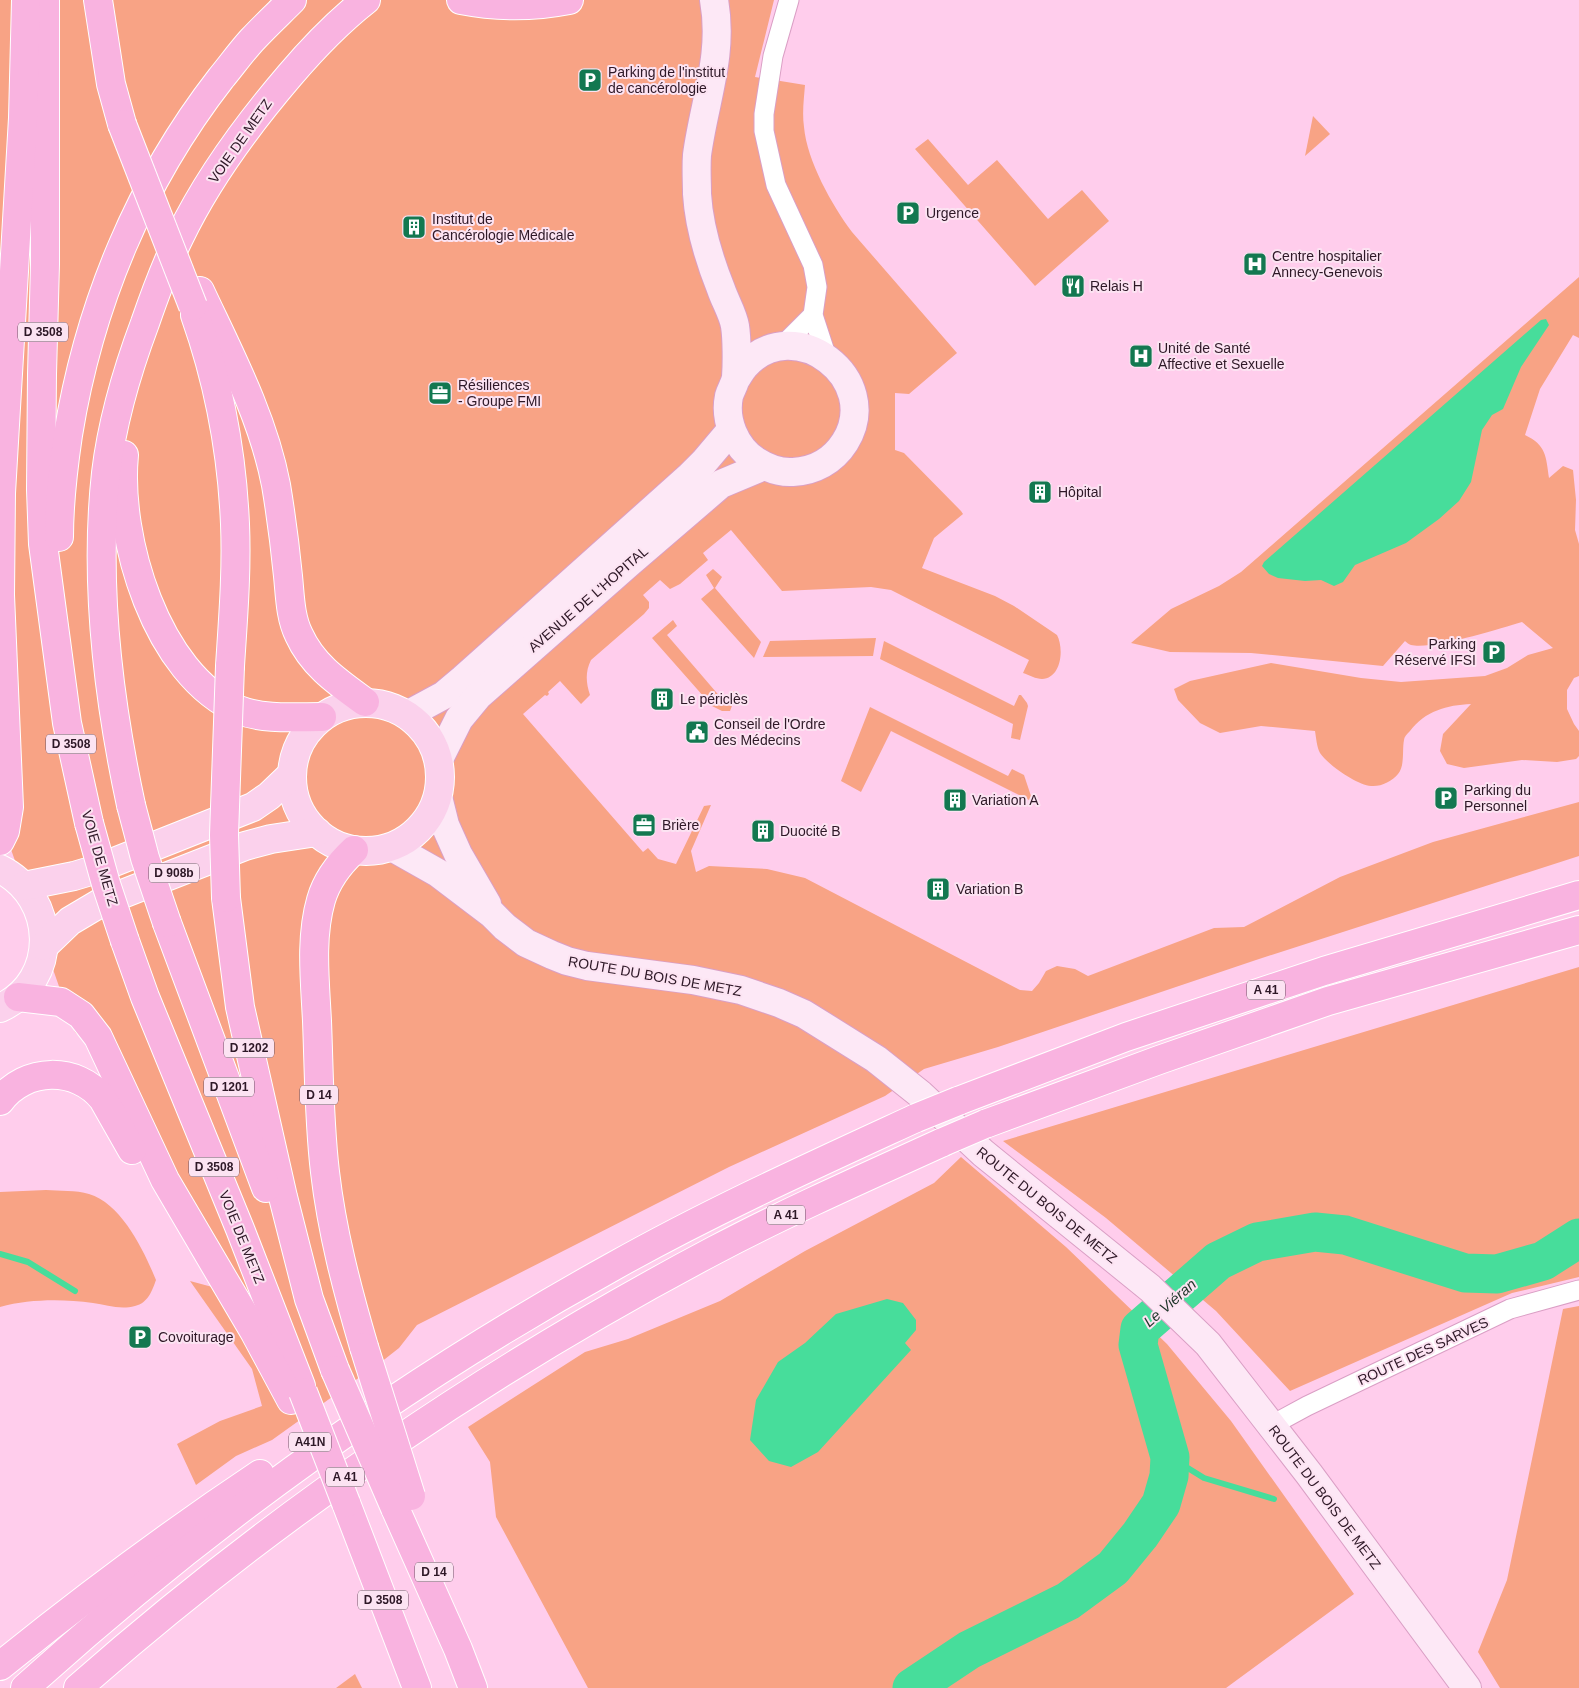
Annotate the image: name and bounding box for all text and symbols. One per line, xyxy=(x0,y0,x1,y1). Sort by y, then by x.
place label: Parking de l'institut de cancérologie xyxy=(608,64,725,96)
parking icon: Parking de l'institut de cancérologie xyxy=(577,67,603,93)
street label: VOIE DE METZ xyxy=(205,96,275,186)
parking icon: Urgence xyxy=(895,200,921,226)
place label: Urgence xyxy=(926,205,979,221)
place label: Institut de Cancérologie Médicale xyxy=(432,211,575,243)
building icon: Institut de Cancérologie Médicale xyxy=(401,214,427,240)
place label: Centre hospitalier Annecy-Genevois xyxy=(1272,248,1383,280)
hospital icon: Centre hospitalier Annecy-Genevois xyxy=(1242,251,1268,277)
restaurant icon: Relais H xyxy=(1060,273,1086,299)
place label: Relais H xyxy=(1090,278,1143,294)
road number: D 3508 xyxy=(18,322,68,342)
place label: Unité de Santé Affective et Sexuelle xyxy=(1158,340,1285,372)
hospital icon: Unité de Santé Affective et Sexuelle xyxy=(1128,343,1154,369)
place label: Résiliences - Groupe FMI xyxy=(458,377,541,409)
office icon: Résiliences - Groupe FMI xyxy=(427,380,453,406)
building icon: Hôpital xyxy=(1027,479,1053,505)
place label: Hôpital xyxy=(1058,484,1102,500)
street label: AVENUE DE L'HOPITAL xyxy=(525,543,651,655)
place label: Parking Réservé IFSI xyxy=(1394,636,1476,668)
parking icon: Parking Réservé IFSI xyxy=(1481,639,1507,665)
building icon: Le périclès xyxy=(649,686,675,712)
place label: Le périclès xyxy=(680,691,748,707)
place label: Conseil de l'Ordre des Médecins xyxy=(714,716,826,748)
public building icon: Conseil de l'Ordre des Médecins xyxy=(684,719,710,745)
road number: D 3508 xyxy=(46,734,96,754)
place label: Parking du Personnel xyxy=(1464,782,1531,814)
parking icon: Parking du Personnel xyxy=(1433,785,1459,811)
building icon: Variation A xyxy=(942,787,968,813)
place label: Variation A xyxy=(972,792,1039,808)
street label: VOIE DE METZ xyxy=(79,808,121,908)
office icon: Brière xyxy=(631,812,657,838)
place label: Brière xyxy=(662,817,700,833)
building icon: Duocité B xyxy=(750,818,776,844)
place label: Duocité B xyxy=(780,823,841,839)
road number: D 908b xyxy=(149,864,199,882)
building icon: Variation B xyxy=(925,876,951,902)
place label: Variation B xyxy=(956,881,1023,897)
street label: ROUTE DU BOIS DE METZ xyxy=(567,953,743,999)
road number: A 41 xyxy=(1247,980,1285,1000)
road number: D 1202 xyxy=(224,1038,274,1058)
road number: D 1201 xyxy=(204,1078,254,1096)
road number: D 14 xyxy=(300,1086,338,1104)
street label: ROUTE DU BOIS DE METZ xyxy=(974,1143,1121,1267)
road number: D 3508 xyxy=(189,1158,239,1176)
street label: VOIE DE METZ xyxy=(216,1188,268,1286)
road number: A 41 xyxy=(767,1206,805,1224)
water label: Le Viéran xyxy=(1140,1275,1199,1330)
street label: ROUTE DES SARVES xyxy=(1355,1314,1491,1388)
parking icon: Covoiturage xyxy=(127,1324,153,1350)
place label: Covoiturage xyxy=(158,1329,234,1345)
street label: ROUTE DU BOIS DE METZ xyxy=(1266,1422,1385,1572)
road number: A41N xyxy=(289,1432,331,1451)
road number: A 41 xyxy=(326,1468,364,1486)
road number: D 14 xyxy=(415,1562,453,1581)
road number: D 3508 xyxy=(358,1590,408,1610)

